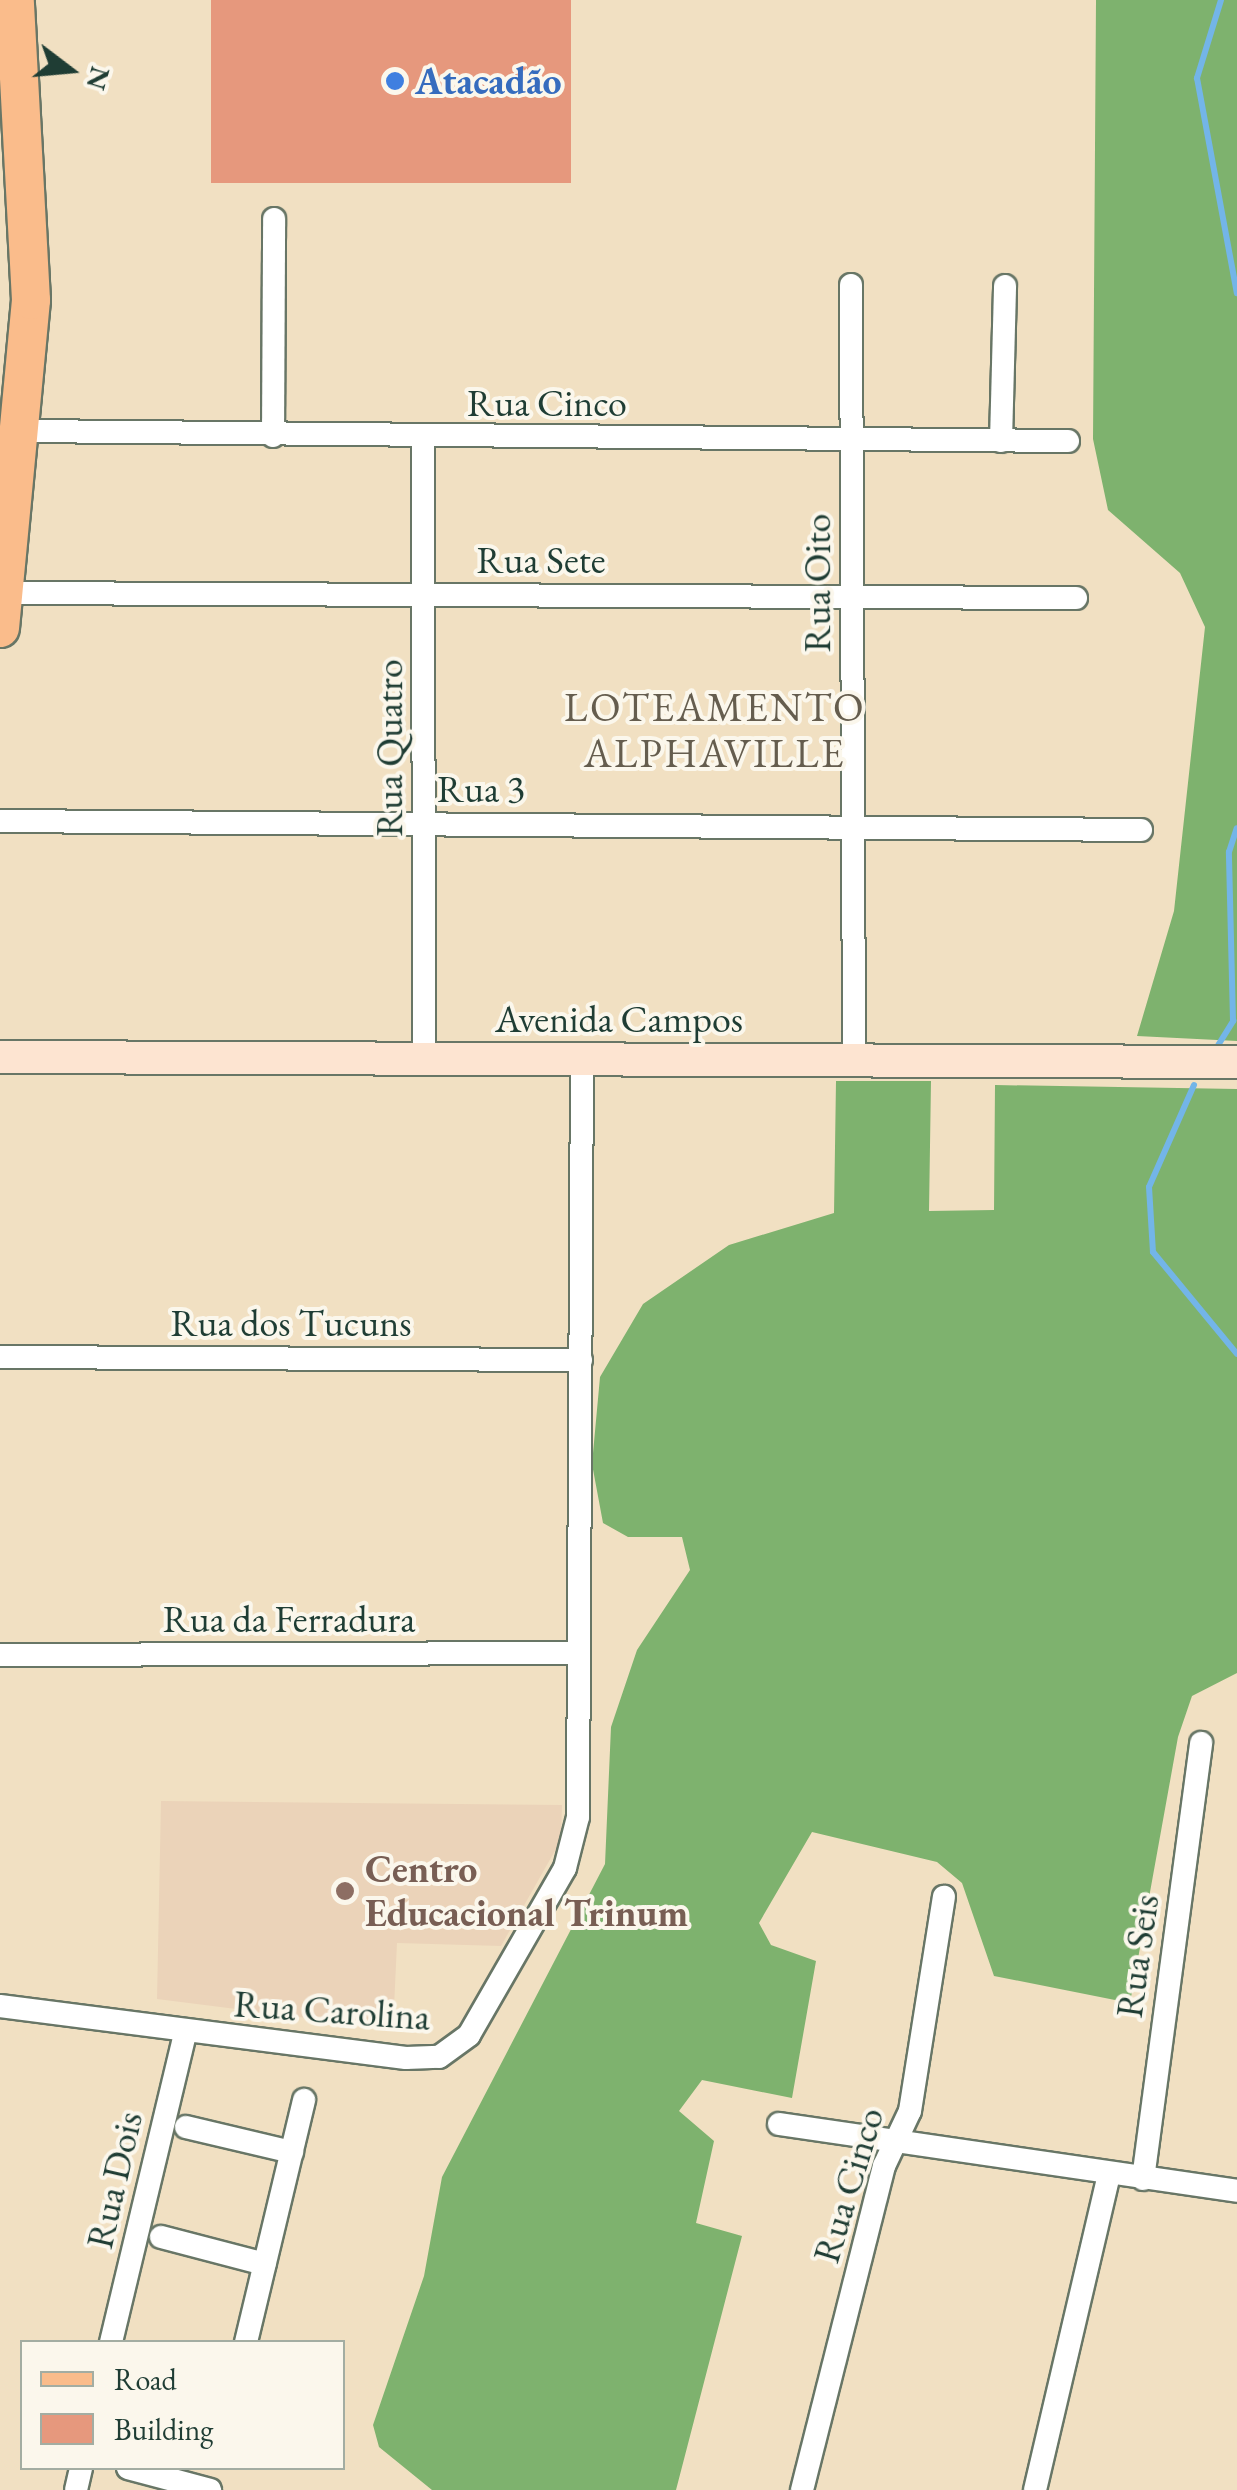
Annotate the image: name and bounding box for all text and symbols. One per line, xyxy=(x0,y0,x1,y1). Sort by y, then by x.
north arrow xyxy=(20,20,120,120)
place label: Atacadão xyxy=(415,58,562,104)
text: N xyxy=(78,62,119,94)
marker: Atacadão xyxy=(384,70,406,92)
street label: Rua Cinco xyxy=(467,380,627,426)
street label: Rua Oito xyxy=(794,514,840,652)
street label: Rua Sete xyxy=(476,537,606,583)
street label: Rua Quatro xyxy=(366,659,412,837)
district label: LOTEAMENTO ALPHAVILLE xyxy=(564,683,866,777)
street label: Rua 3 xyxy=(437,766,525,812)
street label: Avenida Campos xyxy=(495,996,743,1042)
street label: Rua dos Tucuns xyxy=(170,1300,412,1346)
street label: Rua da Ferradura xyxy=(163,1596,415,1642)
place label: Centro Educacional Trinum xyxy=(365,1846,688,1936)
marker: Centro Educacional Trinum xyxy=(334,1880,356,1902)
street label: Rua Seis xyxy=(1106,1891,1168,2021)
street label: Rua Carolina xyxy=(232,1980,432,2040)
street label: Rua Cinco xyxy=(803,2102,893,2268)
street label: Rua Dois xyxy=(76,2107,152,2253)
legend xyxy=(20,2340,345,2470)
text: Road xyxy=(114,2360,177,2399)
text: Building xyxy=(114,2410,213,2449)

